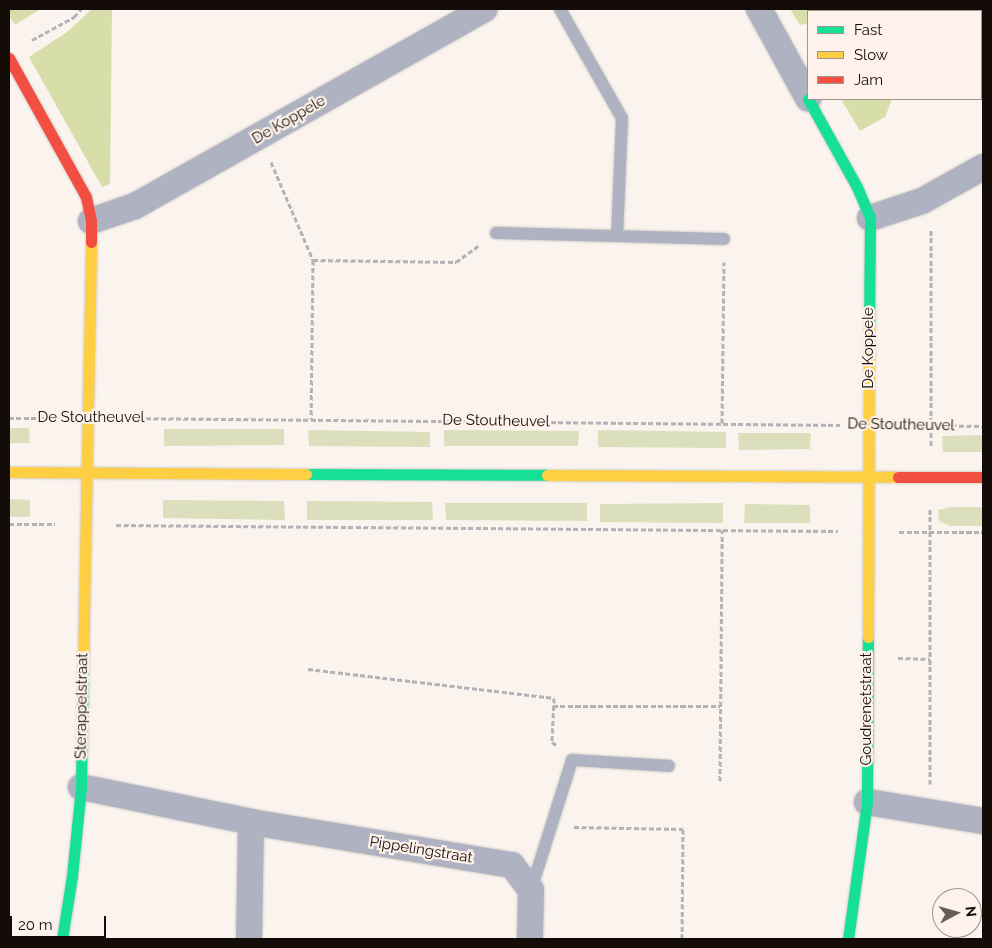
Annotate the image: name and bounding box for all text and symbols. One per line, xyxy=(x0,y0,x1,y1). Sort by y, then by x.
legend xyxy=(807,10,982,100)
text: Fast xyxy=(854,21,882,39)
text: Slow xyxy=(854,46,888,64)
text: Jam xyxy=(854,71,883,89)
street label: De Koppele xyxy=(249,92,329,148)
street label: De Koppele xyxy=(860,307,878,389)
street label: De Stoutheuvel xyxy=(37,409,145,427)
street label: De Stoutheuvel xyxy=(442,411,550,431)
street label: De Stoutheuvel xyxy=(847,415,955,435)
street label: Goudrenetstraat xyxy=(858,652,876,766)
street label: Sterappelstraat xyxy=(72,653,92,759)
street label: Pippelingstraat xyxy=(368,833,474,867)
north arrow xyxy=(932,888,982,938)
text: N xyxy=(962,905,979,918)
scale bar xyxy=(12,906,109,938)
text: 20 m xyxy=(18,916,53,934)

